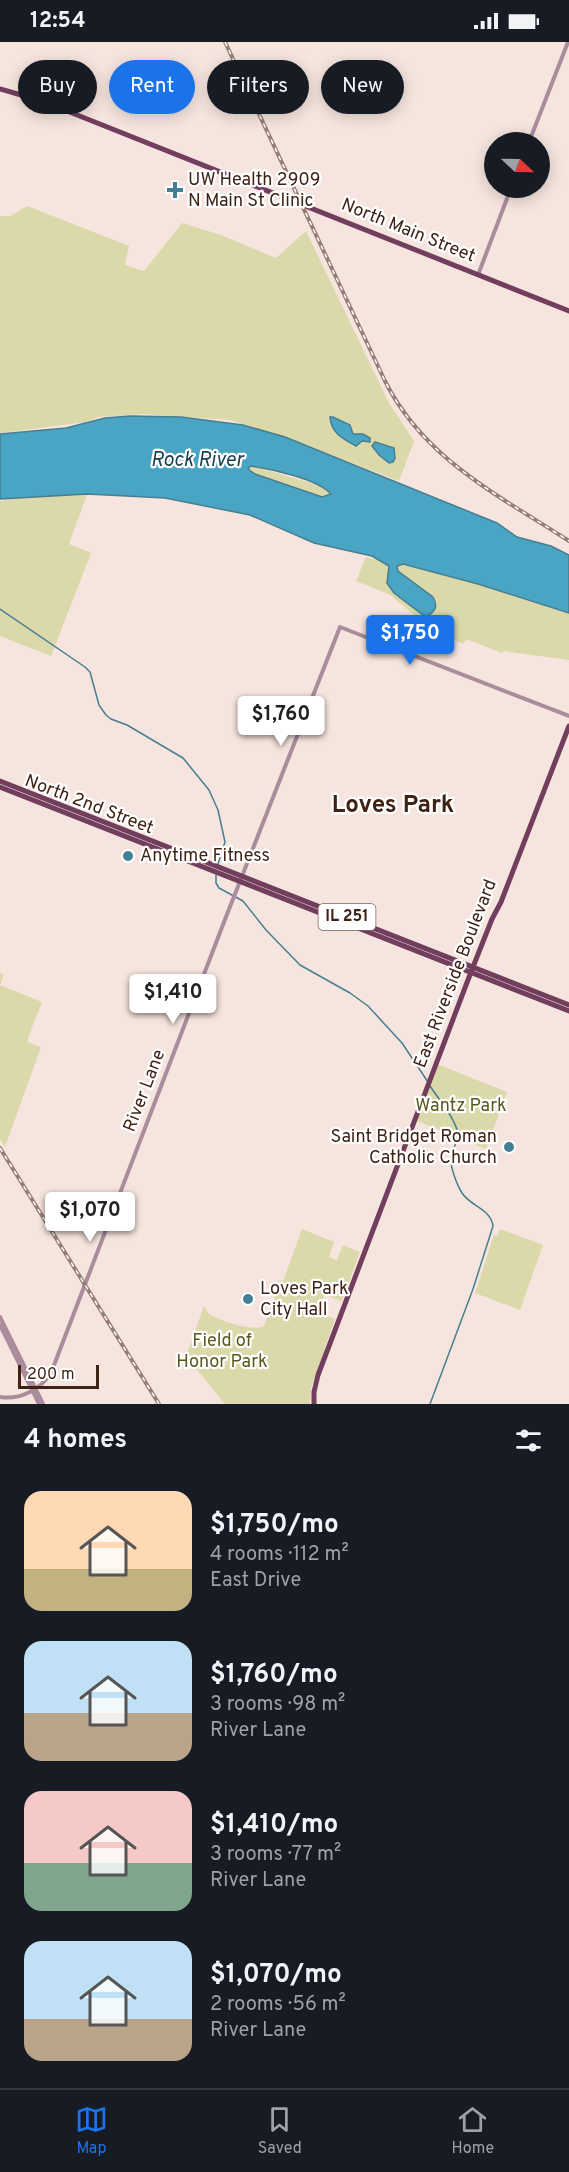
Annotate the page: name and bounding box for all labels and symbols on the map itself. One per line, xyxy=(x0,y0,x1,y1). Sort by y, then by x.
north arrow xyxy=(484,132,550,198)
place label: UW Health 2909 N Main St Clinic xyxy=(188,169,321,213)
marker: UW Health 2909 N Main St Clinic xyxy=(166,181,184,199)
street label: North Main Street xyxy=(338,194,478,268)
water label: Rock River xyxy=(151,448,245,474)
pin: $1,750 xyxy=(361,615,459,666)
pin: $1,760 xyxy=(232,696,330,747)
street label: North 2nd Street xyxy=(21,770,157,840)
district label: Loves Park xyxy=(332,791,454,821)
place label: Anytime Fitness xyxy=(140,845,270,868)
marker: Anytime Fitness xyxy=(121,849,135,863)
street label: East Riverside Boulevard xyxy=(409,876,503,1072)
road number: IL 251 xyxy=(318,904,376,930)
pin: $1,410 xyxy=(124,974,222,1025)
street label: River Lane xyxy=(119,1046,171,1136)
park label: Wantz Park xyxy=(415,1095,507,1118)
place label: Saint Bridget Roman Catholic Church xyxy=(331,1126,497,1170)
marker: Saint Bridget Roman Catholic Church xyxy=(502,1140,516,1154)
pin: $1,070 xyxy=(41,1192,139,1243)
place label: Loves Park City Hall xyxy=(260,1278,348,1322)
marker: Loves Park City Hall xyxy=(241,1292,255,1306)
park label: Field of Honor Park xyxy=(176,1330,268,1374)
scale bar xyxy=(18,1362,99,1390)

